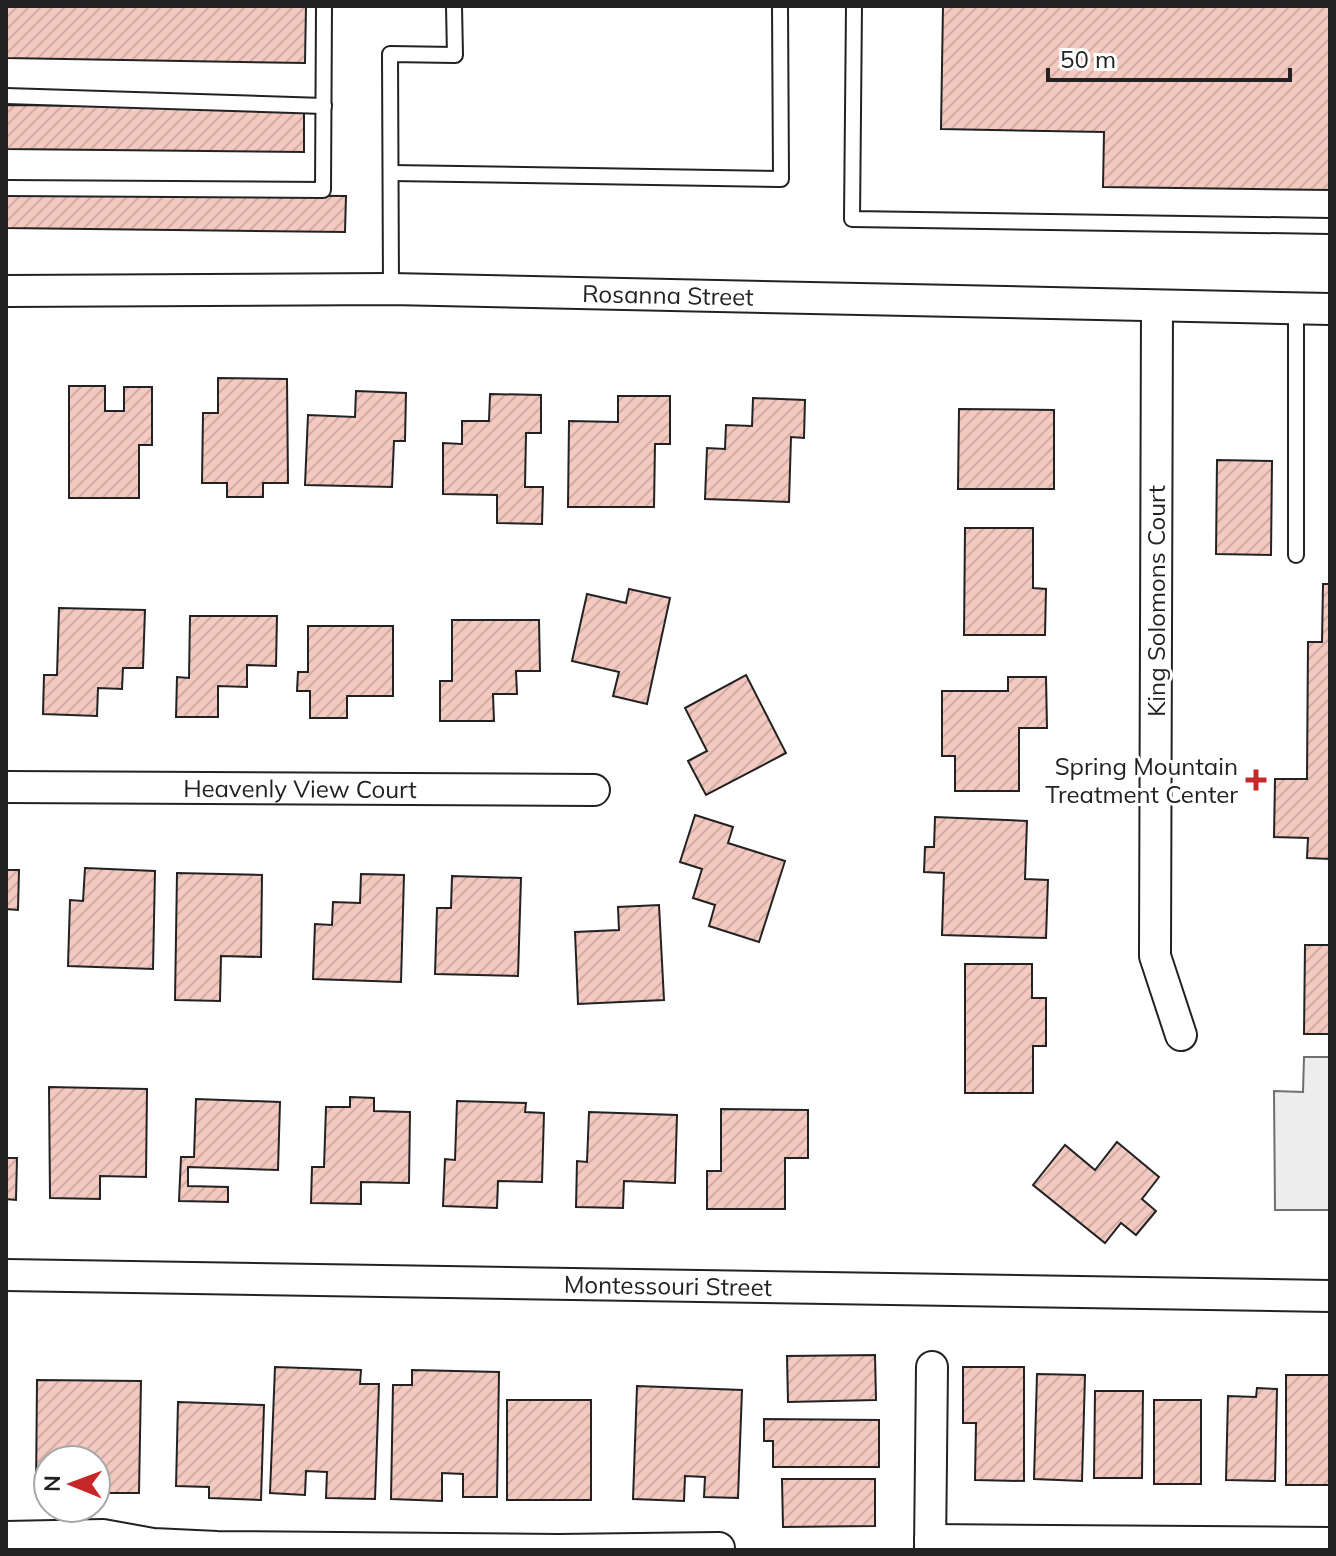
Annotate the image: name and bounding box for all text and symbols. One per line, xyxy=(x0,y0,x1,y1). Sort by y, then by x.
scale bar xyxy=(1048,32,1290,82)
text: 50 m xyxy=(1060,44,1116,74)
street label: Rosanna Street xyxy=(582,278,754,312)
street label: King Solomons Court xyxy=(1141,485,1171,717)
place label: Spring Mountain Treatment Center xyxy=(1045,751,1238,809)
marker: Spring Mountain Treatment Center xyxy=(1245,769,1267,791)
street label: Heavenly View Court xyxy=(183,773,417,804)
street label: Montessouri Street xyxy=(564,1269,772,1302)
north arrow xyxy=(32,1444,112,1524)
text: N xyxy=(38,1475,66,1492)

